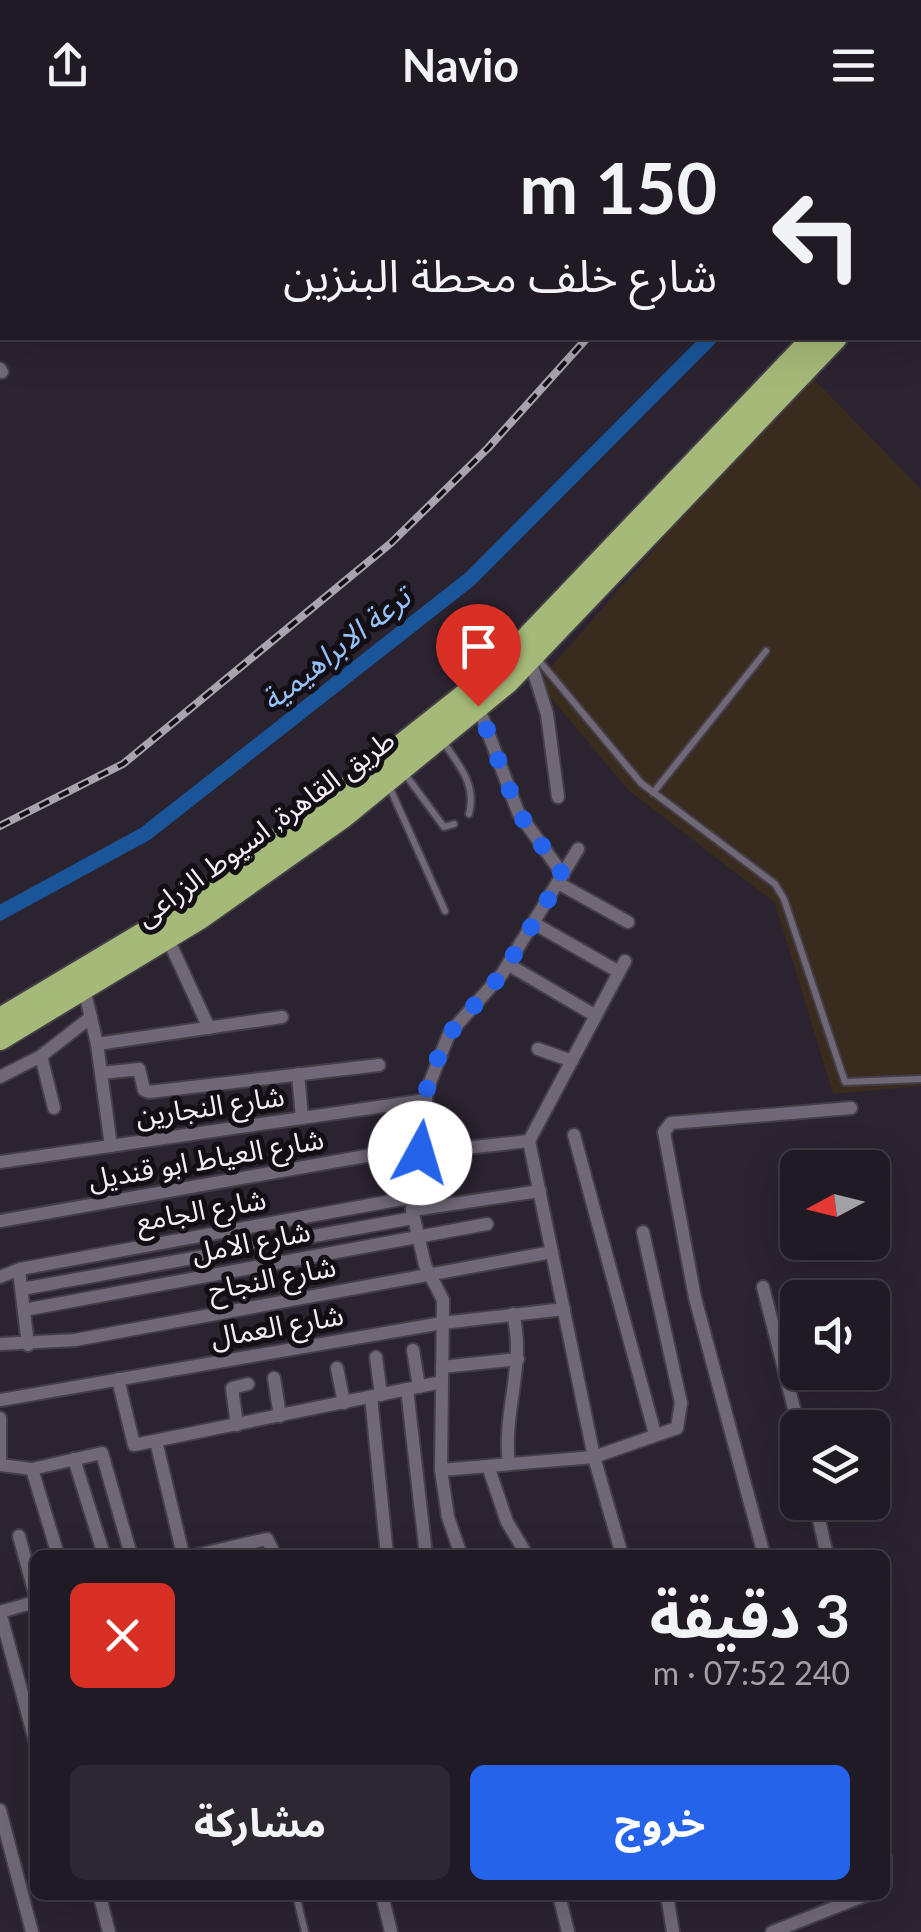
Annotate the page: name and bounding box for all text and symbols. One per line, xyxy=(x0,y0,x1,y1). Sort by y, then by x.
icon: share xyxy=(40,38,95,93)
text: Navio xyxy=(402,38,519,92)
icon: menu xyxy=(826,38,881,93)
text: 150 m xyxy=(520,145,717,229)
icon: left xyxy=(752,170,882,300)
text: شارع خلف محطة البنزين xyxy=(283,248,717,302)
water label: ترعة الابراهيمية xyxy=(253,575,420,718)
pin xyxy=(436,604,521,707)
icon: arrive xyxy=(451,619,506,674)
street label: طريق القاهرة, اسيوط الزراعى xyxy=(128,722,402,934)
street label: شارع النجارين xyxy=(133,1078,287,1137)
position arrow xyxy=(368,1101,472,1205)
street label: شارع العياط ابو قنديل xyxy=(85,1121,327,1200)
north arrow xyxy=(780,1150,890,1260)
map controls xyxy=(780,1150,890,1520)
street label: شارع الجامع xyxy=(133,1181,269,1242)
street label: شارع الامل xyxy=(189,1213,314,1274)
street label: شارع النجاح xyxy=(205,1248,339,1311)
button: sound xyxy=(780,1280,890,1390)
street label: شارع العمال xyxy=(208,1297,347,1358)
button: layers xyxy=(780,1410,890,1520)
text: 3 دقيقة xyxy=(650,1579,850,1651)
button: close xyxy=(70,1583,175,1688)
text: 240 m · 07:52 xyxy=(653,1653,850,1692)
button: مشاركة xyxy=(70,1765,450,1880)
button: خروج xyxy=(470,1765,850,1880)

